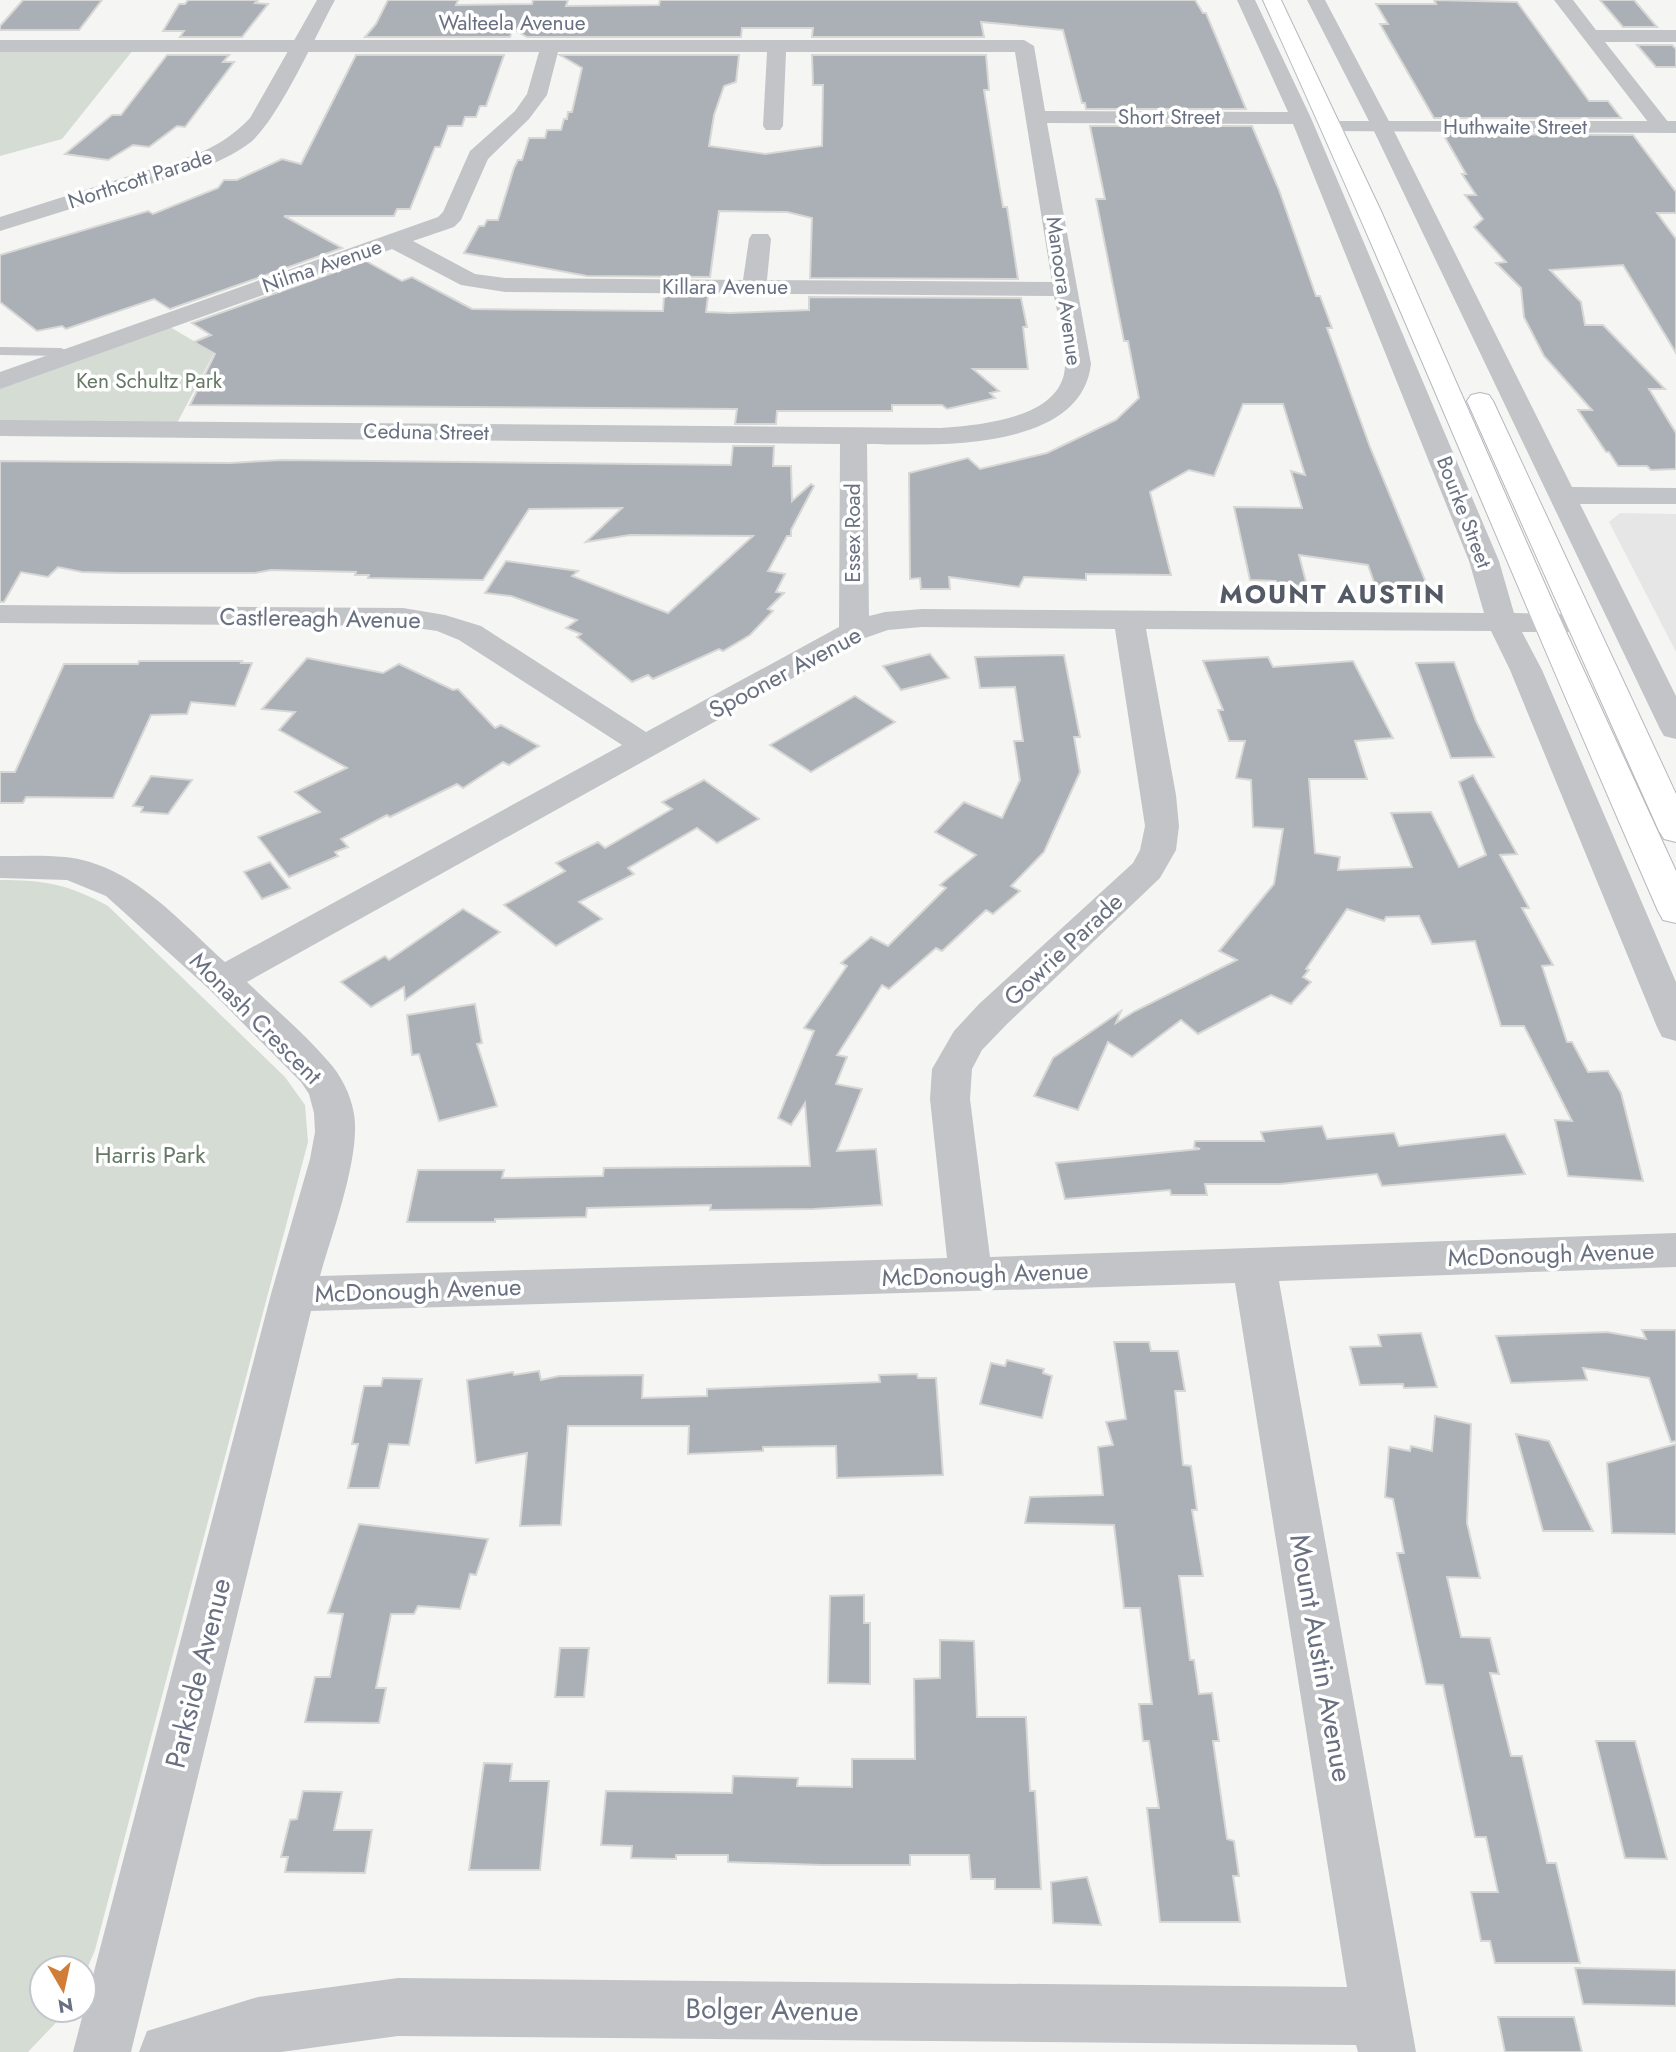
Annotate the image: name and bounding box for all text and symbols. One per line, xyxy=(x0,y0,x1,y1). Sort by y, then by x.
street label: Walteela Avenue xyxy=(439,8,586,38)
street label: Short Street xyxy=(1118,102,1220,132)
street label: Huthwaite Street xyxy=(1443,112,1587,142)
street label: Northcott Parade xyxy=(64,142,216,216)
street label: Manoora Avenue xyxy=(1039,215,1089,368)
street label: Nilma Avenue xyxy=(258,231,386,300)
street label: Killara Avenue xyxy=(662,272,788,302)
park label: Ken Schultz Park xyxy=(76,366,223,396)
street label: Ceduna Street xyxy=(363,416,489,448)
street label: Bourke Street xyxy=(1429,452,1499,572)
street label: Essex Road xyxy=(838,483,868,583)
district label: MOUNT AUSTIN xyxy=(1220,575,1446,613)
street label: Castlereagh Avenue xyxy=(219,599,421,637)
street label: Spooner Avenue xyxy=(703,617,867,727)
street label: Gowrie Parade xyxy=(996,885,1130,1013)
street label: Monash Crescent xyxy=(182,944,330,1092)
park label: Harris Park xyxy=(94,1137,206,1172)
street label: McDonough Avenue xyxy=(1447,1233,1655,1275)
street label: McDonough Avenue xyxy=(881,1253,1089,1295)
street label: McDonough Avenue xyxy=(314,1269,522,1311)
street label: Mount Austin Avenue xyxy=(1279,1531,1363,1785)
street label: Parkside Avenue xyxy=(155,1574,241,1772)
north arrow xyxy=(28,1954,98,2024)
street label: Bolger Avenue xyxy=(685,1988,859,2032)
text: N xyxy=(56,1991,75,2020)

